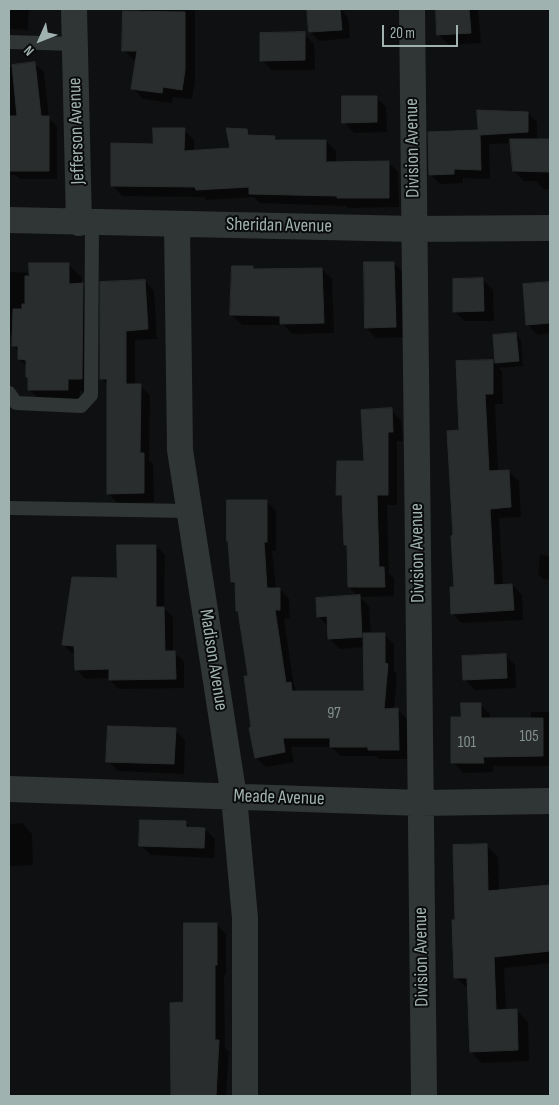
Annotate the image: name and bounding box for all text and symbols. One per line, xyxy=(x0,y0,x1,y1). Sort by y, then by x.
north arrow xyxy=(15,15,65,65)
scale bar xyxy=(384,15,460,47)
text: 20 m xyxy=(390,24,415,43)
text: N xyxy=(20,42,38,59)
street label: Jefferson Avenue xyxy=(64,77,90,185)
street label: Division Avenue xyxy=(401,98,425,198)
street label: Sheridan Avenue xyxy=(226,214,332,238)
street label: Division Avenue xyxy=(406,503,430,603)
street label: Madison Avenue xyxy=(194,608,232,712)
house number: 97 xyxy=(327,704,341,724)
house number: 105 xyxy=(519,727,539,747)
house number: 101 xyxy=(458,733,476,753)
street label: Meade Avenue xyxy=(233,785,325,811)
street label: Division Avenue xyxy=(410,907,434,1007)

